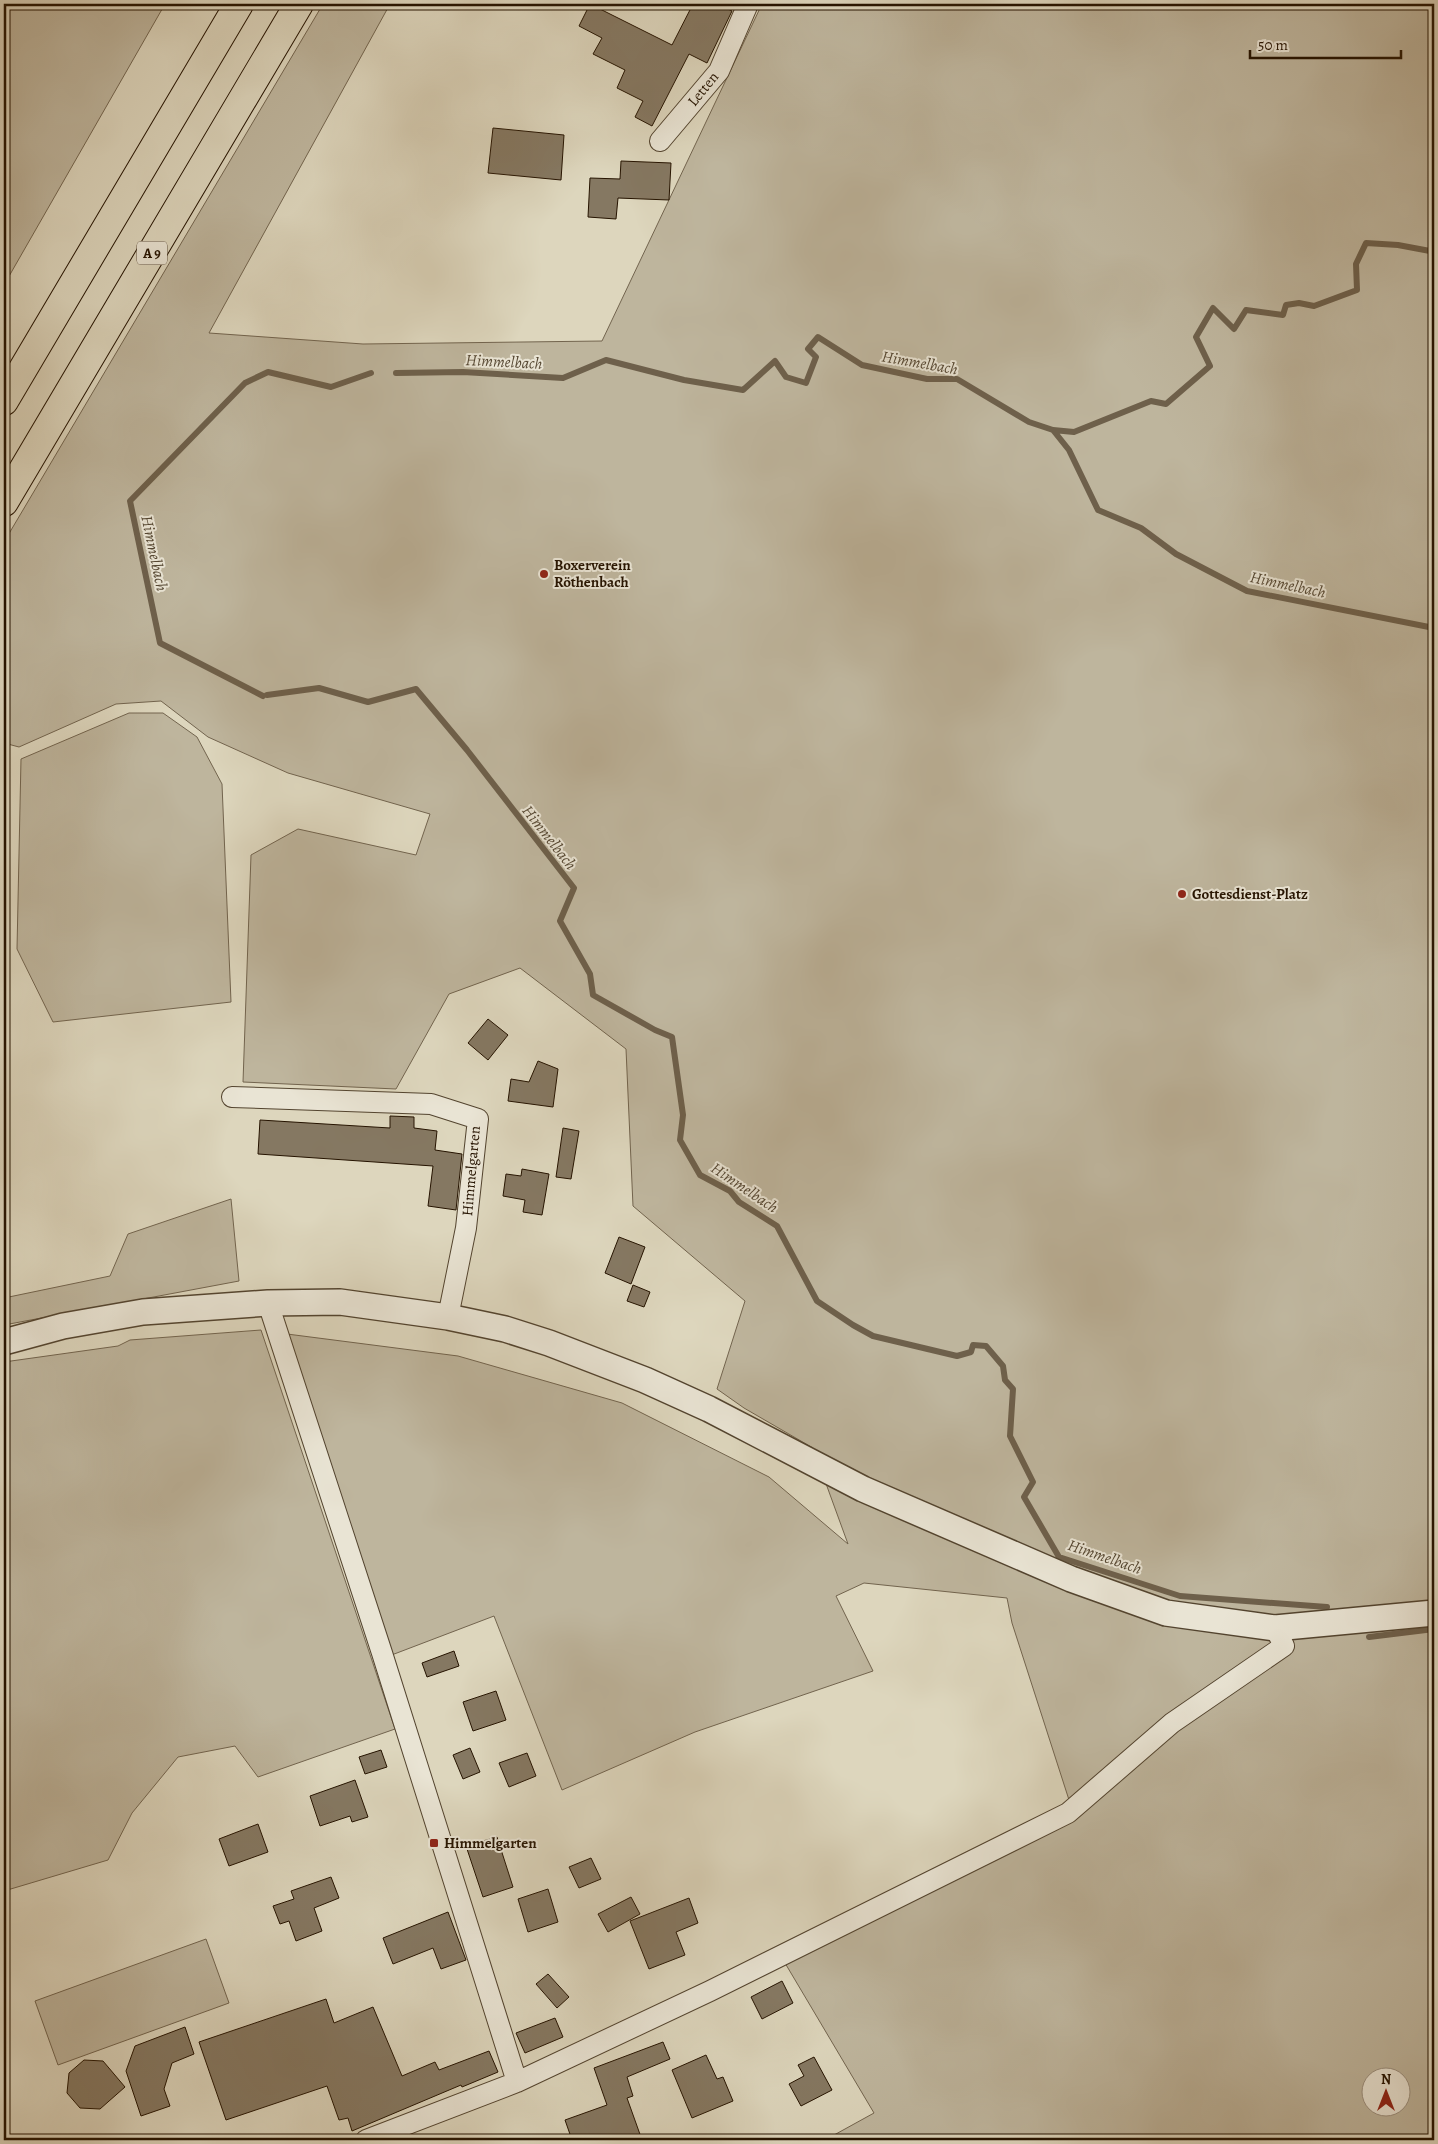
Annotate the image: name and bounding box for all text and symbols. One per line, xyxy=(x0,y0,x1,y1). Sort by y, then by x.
scale bar xyxy=(1250,28,1402,60)
text: 50 m xyxy=(1258,35,1288,55)
street label: Letten xyxy=(683,67,723,111)
road number: A 9 xyxy=(137,242,167,264)
water label: Himmelbach xyxy=(880,345,960,381)
water label: Himmelbach xyxy=(465,349,543,375)
water label: Himmelbach xyxy=(135,513,173,593)
place label: Boxerverein Röthenbach xyxy=(554,555,631,592)
water label: Himmelbach xyxy=(1248,566,1328,604)
marker: Boxerverein Röthenbach xyxy=(538,568,550,580)
water label: Himmelbach xyxy=(517,801,582,875)
place label: Gottesdienst-Platz xyxy=(1192,884,1308,904)
marker: Gottesdienst-Platz xyxy=(1176,888,1188,900)
street label: Himmelgarten xyxy=(457,1125,485,1217)
water label: Himmelbach xyxy=(706,1157,783,1219)
water label: Himmelbach xyxy=(1065,1534,1145,1580)
place label: Himmelgarten xyxy=(444,1833,537,1853)
marker: Himmelgarten xyxy=(428,1837,440,1849)
north arrow xyxy=(1360,2066,1410,2116)
text: N xyxy=(1381,2070,1391,2089)

